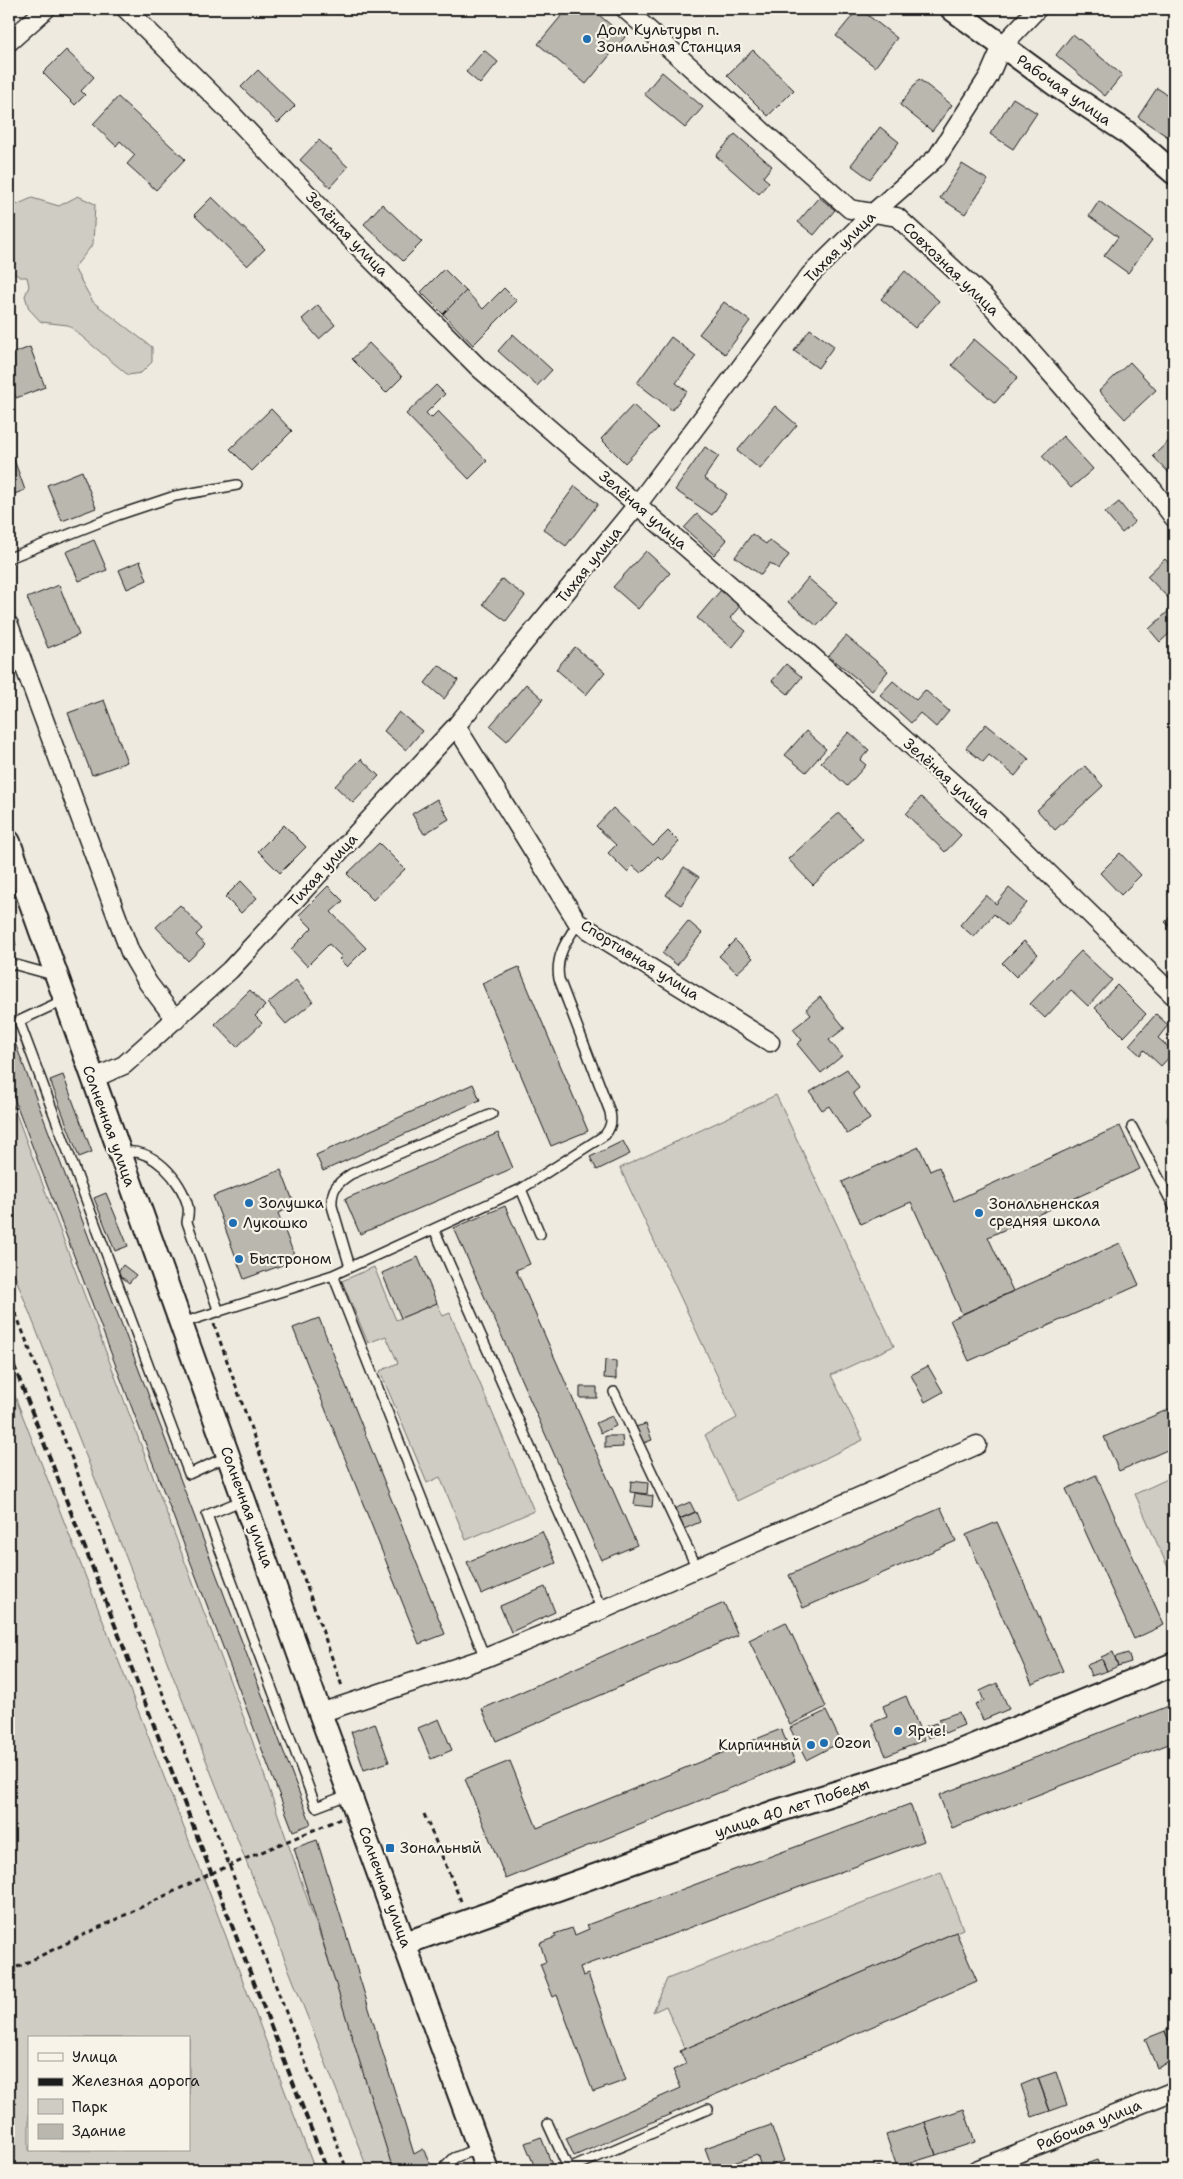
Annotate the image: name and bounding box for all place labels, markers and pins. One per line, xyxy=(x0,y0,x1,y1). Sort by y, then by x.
place label: Дом Культуры п. Зональная Станция xyxy=(597,20,742,57)
marker: Дом Культуры п. Зональная Станция xyxy=(581,33,593,45)
place label: Золушка xyxy=(259,1193,324,1213)
place label: Зональненская средняя школа xyxy=(989,1194,1101,1231)
marker: Золушка xyxy=(243,1197,255,1209)
marker: Зональненская средняя школа xyxy=(973,1207,985,1219)
place label: Лукошко xyxy=(243,1213,308,1233)
marker: Лукошко xyxy=(227,1217,239,1229)
place label: Быстроном xyxy=(249,1249,332,1269)
marker: Быстроном xyxy=(233,1253,245,1265)
place label: Ярче! xyxy=(908,1721,946,1741)
marker: Ярче! xyxy=(892,1725,904,1737)
place label: Ozon xyxy=(834,1733,871,1753)
place label: Кирпичный xyxy=(718,1735,801,1755)
marker: Ozon xyxy=(818,1737,830,1749)
marker: Кирпичный xyxy=(805,1739,817,1751)
place label: Зональный xyxy=(400,1838,482,1858)
marker: Зональный xyxy=(384,1842,396,1854)

